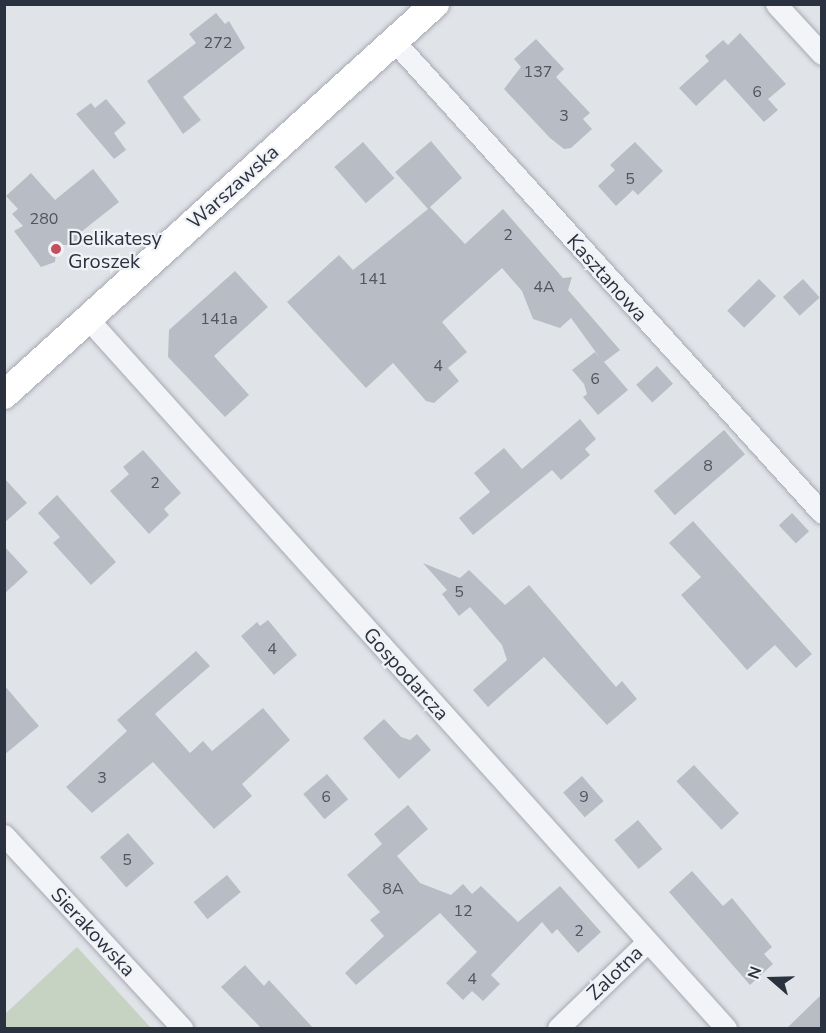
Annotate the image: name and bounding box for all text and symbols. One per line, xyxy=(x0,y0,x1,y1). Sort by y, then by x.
house number: 272 xyxy=(204,33,232,53)
house number: 137 xyxy=(524,62,552,82)
house number: 6 xyxy=(752,82,762,102)
house number: 3 xyxy=(559,106,569,126)
street label: Warszawska xyxy=(182,140,284,234)
house number: 5 xyxy=(625,169,635,189)
house number: 280 xyxy=(30,209,58,229)
house number: 2 xyxy=(503,225,513,245)
place label: Delikatesy Groszek xyxy=(68,226,162,273)
street label: Kasztanowa xyxy=(562,229,652,327)
marker: Delikatesy Groszek xyxy=(49,242,63,256)
house number: 141 xyxy=(359,269,387,289)
house number: 4A xyxy=(533,277,555,297)
house number: 141a xyxy=(200,309,238,329)
house number: 4 xyxy=(433,356,443,376)
house number: 6 xyxy=(590,369,600,389)
house number: 8 xyxy=(703,456,713,476)
house number: 2 xyxy=(150,473,160,493)
house number: 5 xyxy=(454,582,464,602)
street label: Gospodarcza xyxy=(358,623,454,725)
house number: 4 xyxy=(267,639,277,659)
house number: 3 xyxy=(97,768,107,788)
house number: 6 xyxy=(321,787,331,807)
house number: 9 xyxy=(579,787,589,807)
house number: 5 xyxy=(122,850,132,870)
house number: 8A xyxy=(382,879,404,899)
street label: Sierakowska xyxy=(46,883,140,981)
house number: 12 xyxy=(453,901,473,921)
house number: 2 xyxy=(574,921,584,941)
street label: Zalotna xyxy=(582,941,648,1005)
north arrow xyxy=(742,949,802,1009)
text: N xyxy=(743,963,767,982)
house number: 4 xyxy=(467,969,477,989)

